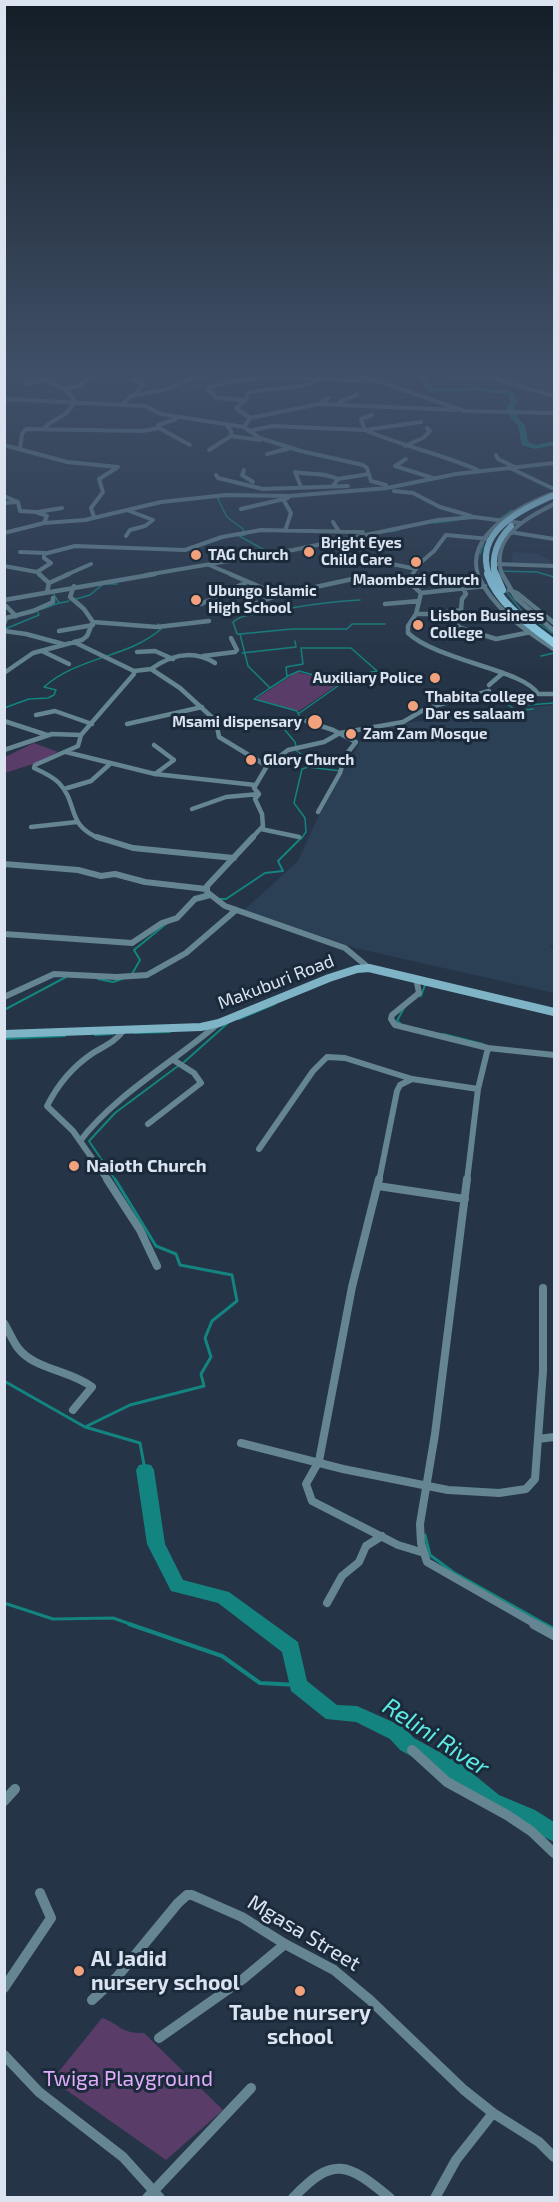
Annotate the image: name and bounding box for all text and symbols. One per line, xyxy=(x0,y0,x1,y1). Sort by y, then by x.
place label: Bright Eyes Child Care xyxy=(321,534,402,569)
marker: Bright Eyes Child Care xyxy=(302,545,316,559)
place label: TAG Church xyxy=(208,546,288,564)
marker: TAG Church xyxy=(189,548,203,562)
marker: Maombezi Church xyxy=(409,555,423,569)
place label: Maombezi Church xyxy=(353,571,479,589)
place label: Ubungo Islamic High School xyxy=(208,582,317,617)
marker: Ubungo Islamic High School xyxy=(189,593,203,607)
place label: Lisbon Business College xyxy=(430,607,544,642)
marker: Lisbon Business College xyxy=(411,618,425,632)
place label: Auxiliary Police xyxy=(313,669,423,687)
marker: Auxiliary Police xyxy=(428,671,442,685)
place label: Thabita college Dar es salaam xyxy=(425,688,534,723)
marker: Thabita college Dar es salaam xyxy=(406,699,420,713)
place label: Msami dispensary xyxy=(172,713,302,731)
marker: Msami dispensary xyxy=(306,713,324,731)
place label: Zam Zam Mosque xyxy=(363,725,487,743)
marker: Zam Zam Mosque xyxy=(344,727,358,741)
place label: Glory Church xyxy=(263,751,354,769)
marker: Glory Church xyxy=(244,753,258,767)
street label: Makuburi Road xyxy=(215,950,337,1014)
place label: Naioth Church xyxy=(86,1155,206,1177)
marker: Naioth Church xyxy=(67,1159,81,1173)
water label: Relini River xyxy=(377,1692,495,1782)
street label: Mgasa Street xyxy=(243,1890,365,1976)
place label: Al Jadid nursery school xyxy=(91,1946,240,1996)
marker: Al Jadid nursery school xyxy=(72,1964,86,1978)
marker: Taube nursery school xyxy=(293,1984,307,1998)
place label: Taube nursery school xyxy=(229,2000,371,2050)
park label: Twiga Playground xyxy=(43,2066,213,2092)

